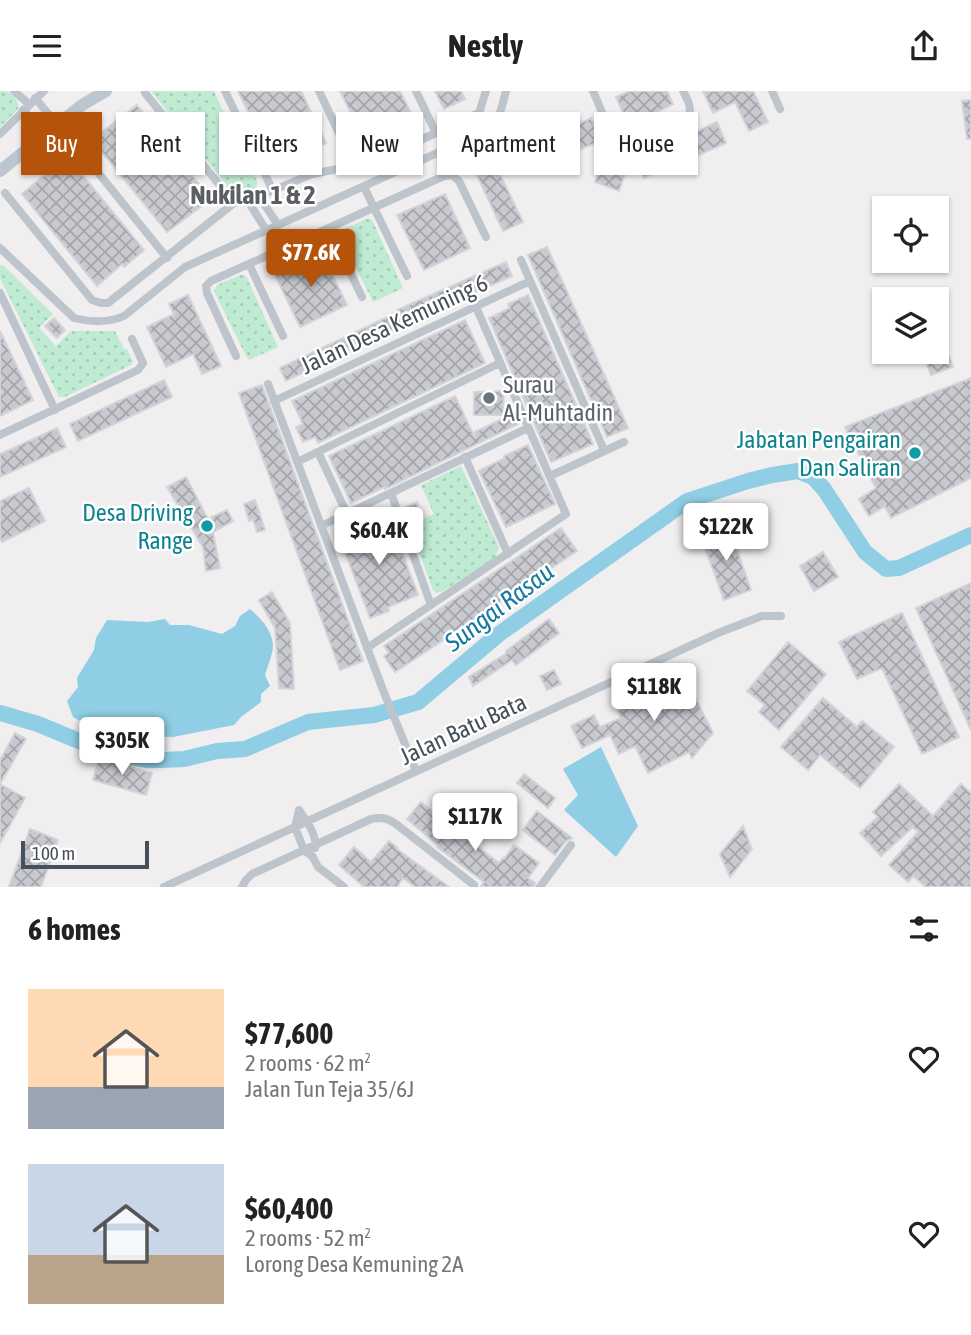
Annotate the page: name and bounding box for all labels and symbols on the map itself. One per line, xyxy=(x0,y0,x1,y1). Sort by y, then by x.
district label: Nukilan 1 & 2 xyxy=(190,180,316,210)
pin: $77.6K xyxy=(254,229,368,289)
street label: Jalan Desa Kemuning 6 xyxy=(296,269,492,379)
place label: Surau Al-Muhtadin xyxy=(503,371,613,426)
marker: Surau Al-Muhtadin xyxy=(481,390,497,406)
place label: Jabatan Pengairan Dan Saliran xyxy=(737,426,901,481)
marker: Jabatan Pengairan Dan Saliran xyxy=(907,445,923,461)
place label: Desa Driving Range xyxy=(82,499,194,554)
pin: $122K xyxy=(677,503,775,563)
pin: $60.4K xyxy=(322,507,436,567)
marker: Desa Driving Range xyxy=(199,518,215,534)
water label: Sungai Rasau xyxy=(438,556,559,658)
pin: $118K xyxy=(605,663,703,723)
street label: Jalan Batu Bata xyxy=(396,688,530,770)
pin: $305K xyxy=(73,717,171,777)
pin: $117K xyxy=(426,793,524,853)
scale bar xyxy=(21,838,149,870)

